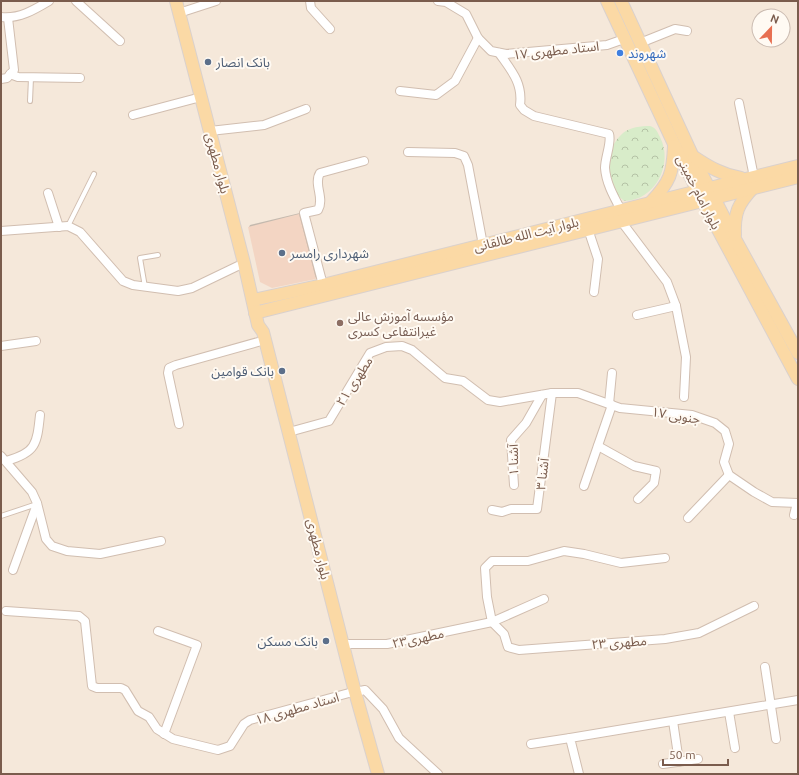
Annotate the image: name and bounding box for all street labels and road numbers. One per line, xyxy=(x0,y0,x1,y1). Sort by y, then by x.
street label: استاد مطهری ۱۷ xyxy=(512,39,600,63)
street label: بلوار مطهری xyxy=(201,131,233,195)
street label: بلوار امام خمینی xyxy=(672,153,724,233)
street label: بلوار آیت الله طالقانی xyxy=(472,214,580,256)
street label: مطهری ۲۱ xyxy=(333,354,377,409)
street label: جنوبی ۱۷ xyxy=(650,404,702,428)
street label: آشنا ۱ xyxy=(506,443,520,476)
street label: آشنا ۳ xyxy=(533,456,551,491)
street label: بلوار مطهری xyxy=(303,517,333,581)
street label: مطهری۲۳ xyxy=(391,626,446,652)
street label: مطهری ۲۳ xyxy=(591,633,647,653)
street label: استاد مطهری ۱۸ xyxy=(253,689,341,729)

